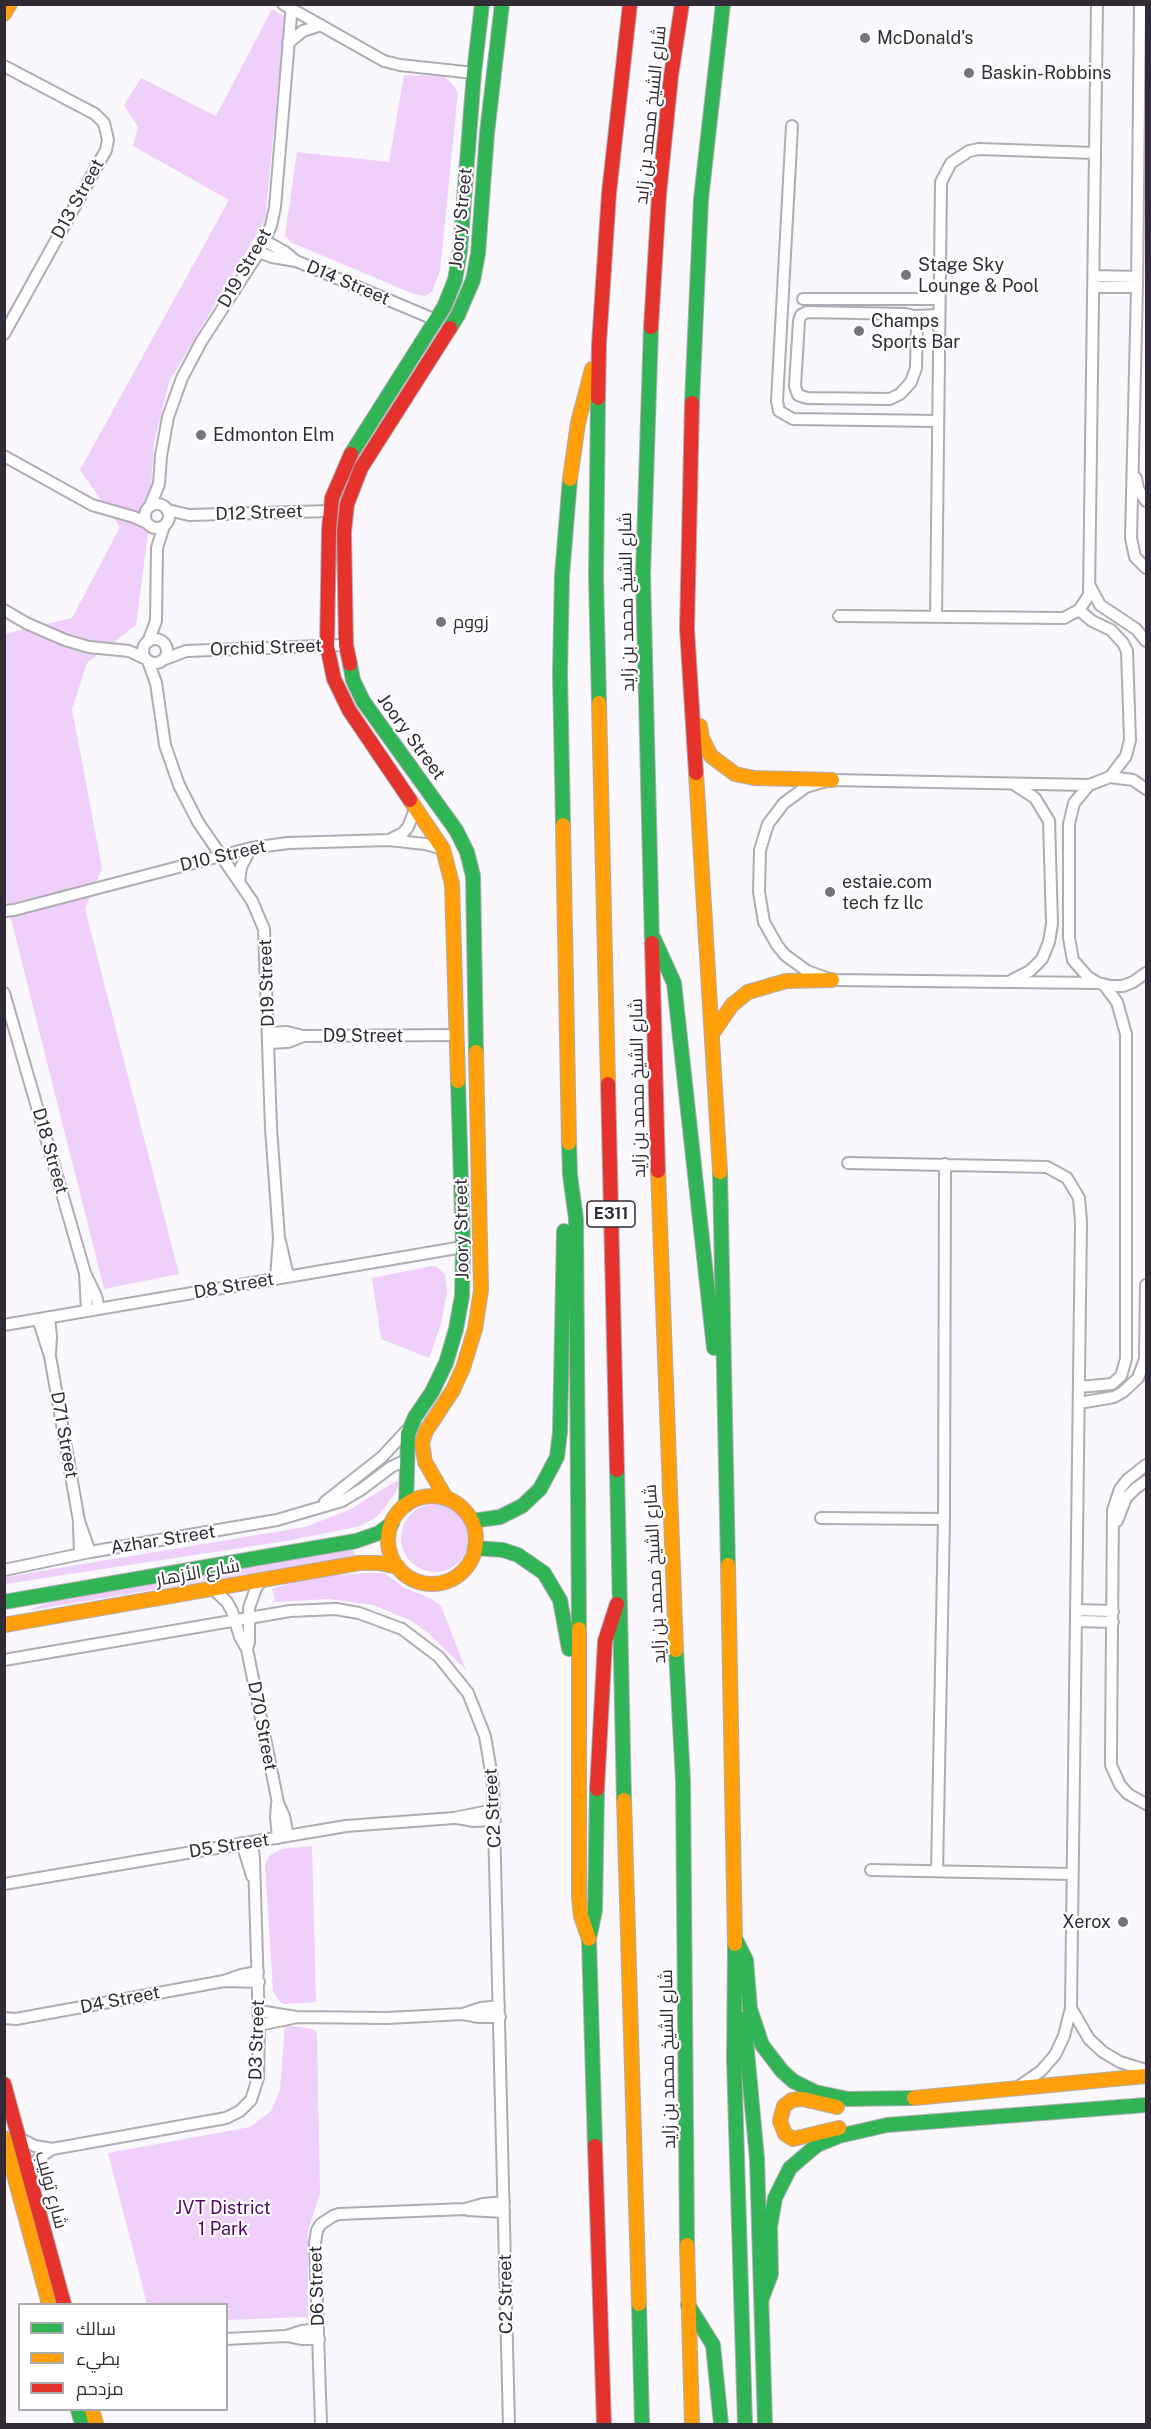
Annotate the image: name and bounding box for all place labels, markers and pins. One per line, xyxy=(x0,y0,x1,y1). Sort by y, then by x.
place label: McDonald's xyxy=(877,27,973,49)
marker: McDonald's xyxy=(858,31,872,45)
place label: Baskin-Robbins xyxy=(981,62,1111,84)
marker: Baskin-Robbins xyxy=(962,66,976,80)
place label: Stage Sky Lounge & Pool xyxy=(918,254,1039,296)
marker: Stage Sky Lounge & Pool xyxy=(899,268,913,282)
place label: Champs Sports Bar xyxy=(871,310,960,352)
marker: Champs Sports Bar xyxy=(852,324,866,338)
place label: Edmonton Elm xyxy=(213,424,334,446)
marker: Edmonton Elm xyxy=(194,428,208,442)
place label: زووم xyxy=(453,611,489,633)
marker: زووم xyxy=(434,615,448,629)
place label: estaie.com tech fz llc xyxy=(842,871,932,914)
marker: estaie.com tech fz llc xyxy=(823,885,837,899)
place label: Xerox xyxy=(1062,1911,1111,1933)
marker: Xerox xyxy=(1116,1915,1130,1929)

